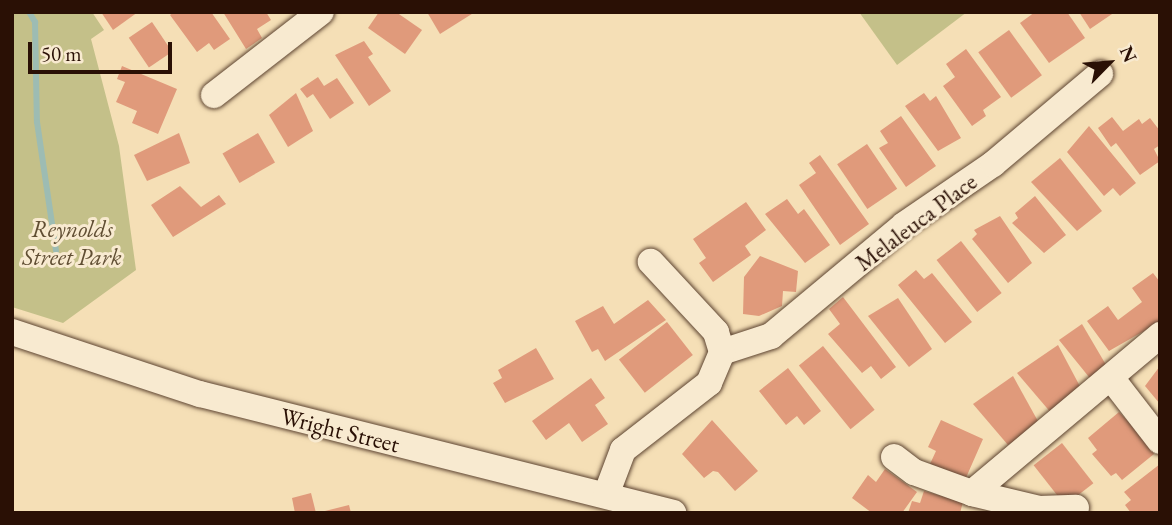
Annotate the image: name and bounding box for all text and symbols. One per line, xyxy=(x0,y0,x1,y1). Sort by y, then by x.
scale bar xyxy=(32,28,175,72)
north arrow xyxy=(1074,28,1144,98)
text: 50 m xyxy=(41,40,82,67)
text: N xyxy=(1114,42,1143,66)
street label: Melaleuca Place xyxy=(850,167,982,277)
park label: Reynolds Street Park xyxy=(22,215,122,271)
street label: Wright Street xyxy=(278,401,402,459)

